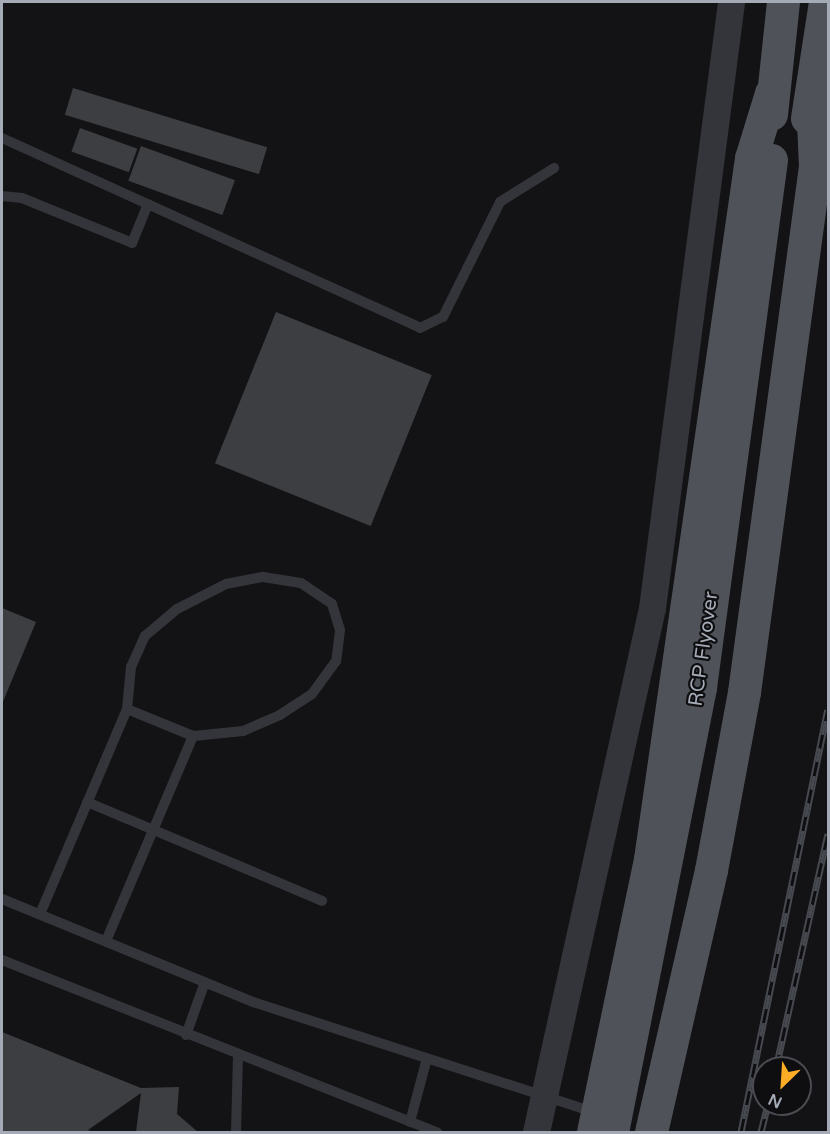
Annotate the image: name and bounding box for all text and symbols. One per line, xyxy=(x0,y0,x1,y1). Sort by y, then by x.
street label: RCP Flyover xyxy=(684,590,724,708)
north arrow xyxy=(752,1056,812,1116)
text: N xyxy=(765,1089,785,1112)

